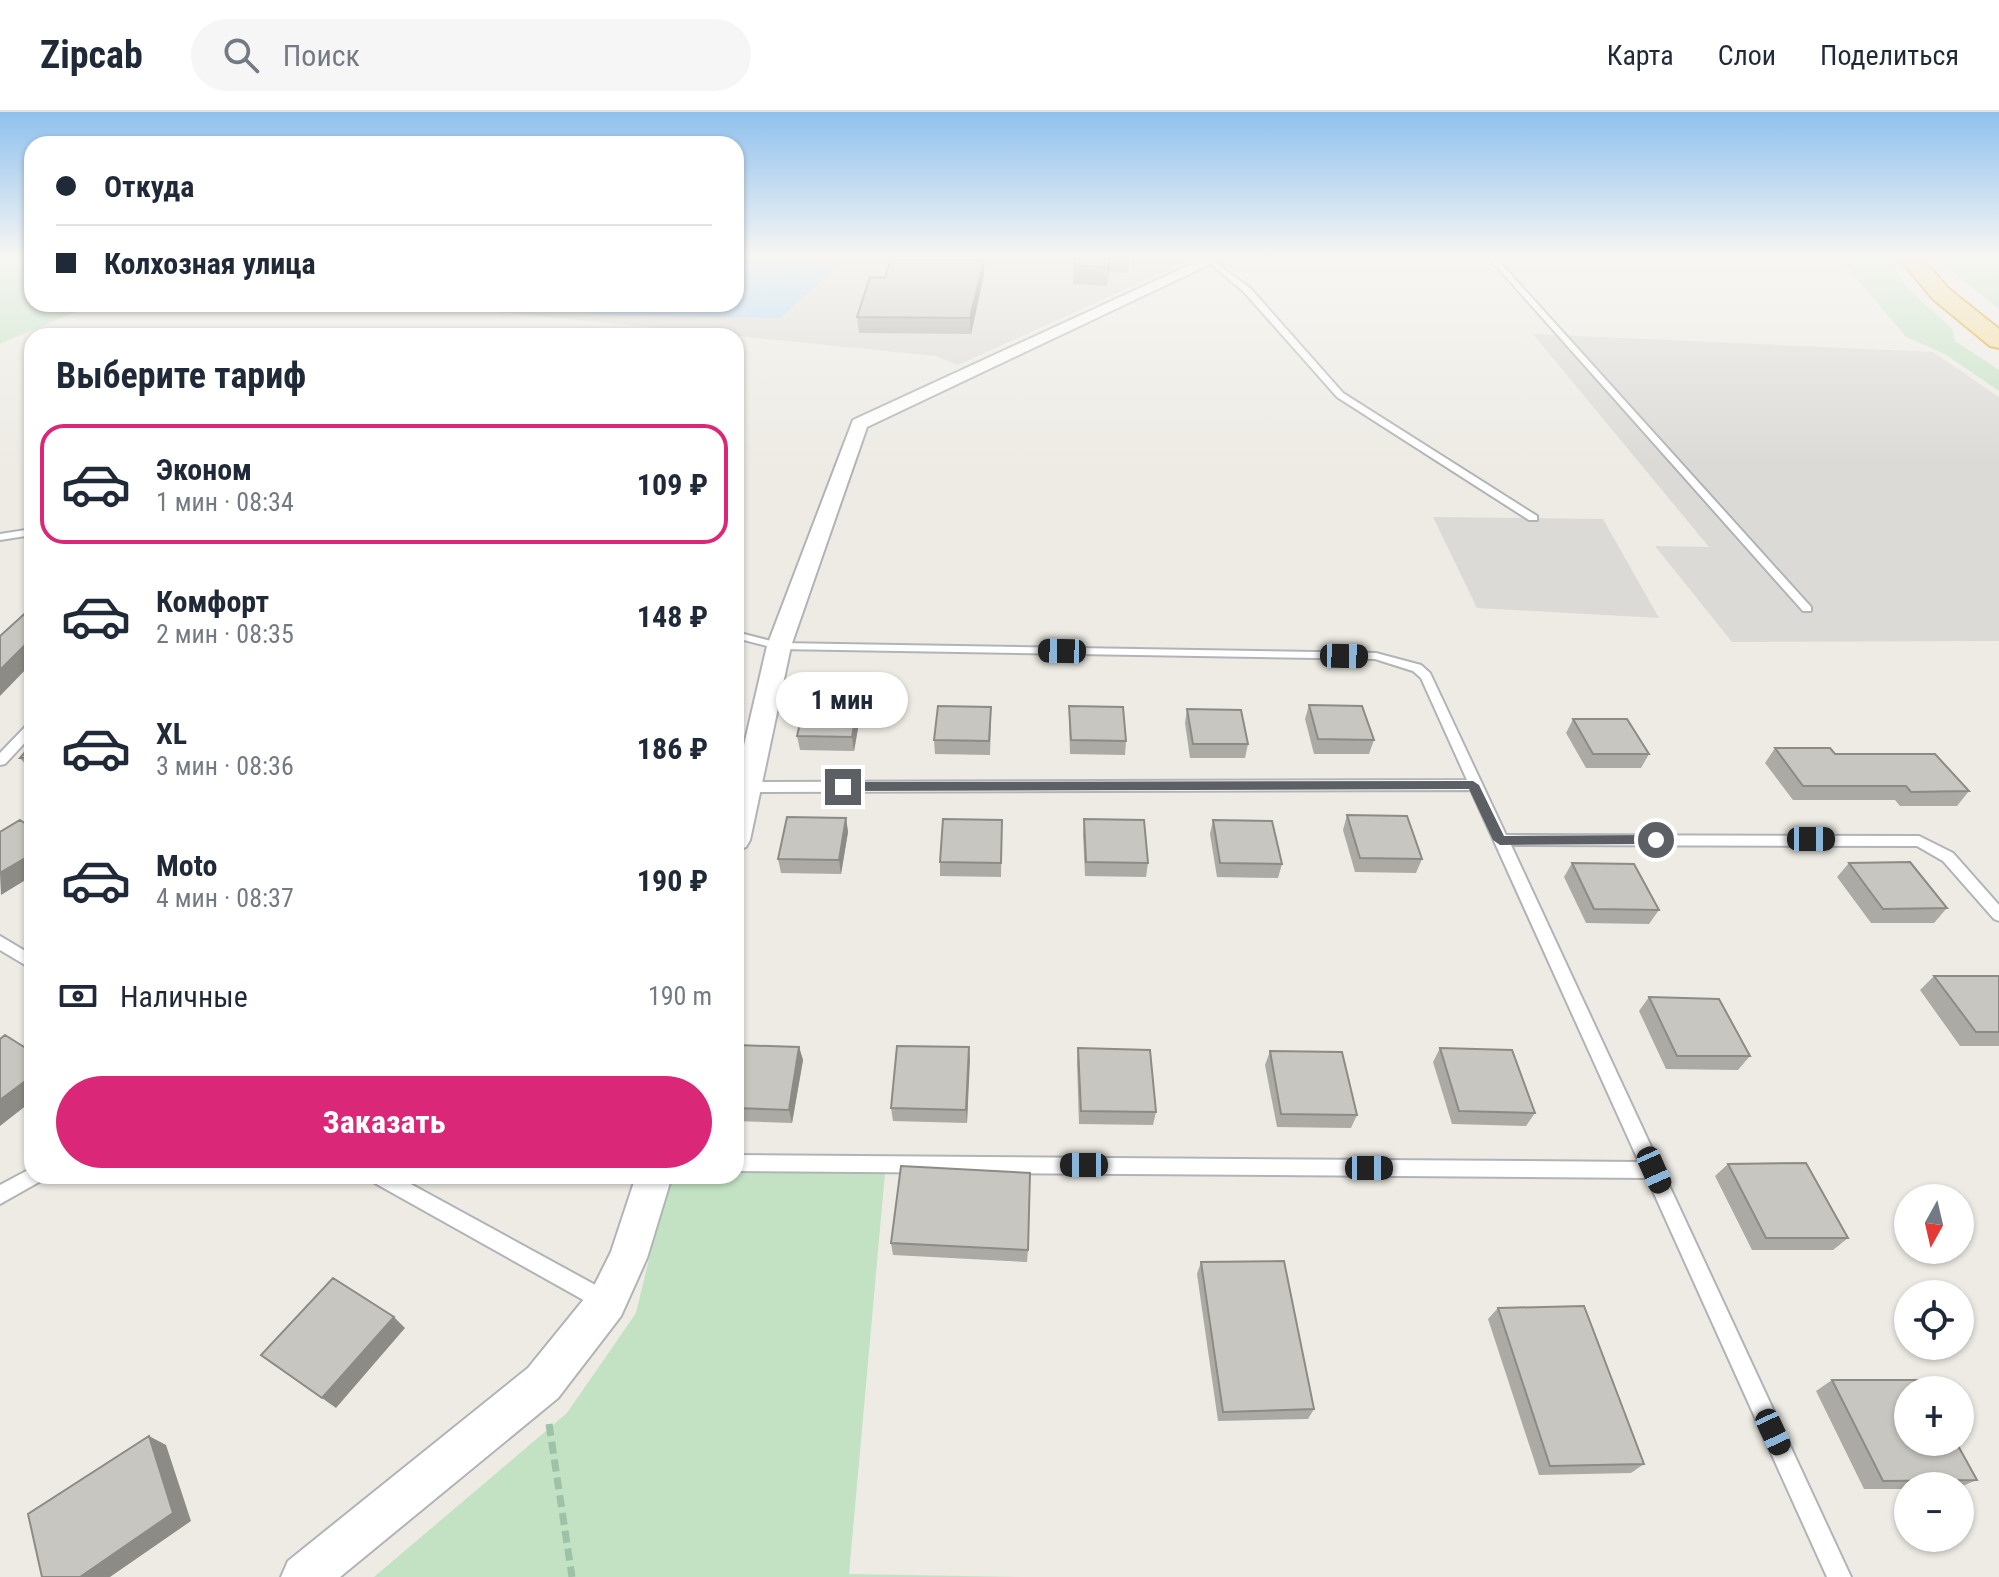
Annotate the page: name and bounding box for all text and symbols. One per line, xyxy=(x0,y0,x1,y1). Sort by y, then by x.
search box xyxy=(191,19,751,91)
text: Zipcab xyxy=(40,33,143,77)
icon: search xyxy=(219,33,263,77)
text: Поиск xyxy=(283,38,360,73)
text: Карта xyxy=(1607,39,1674,72)
text: Слои xyxy=(1718,39,1776,72)
text: Поделиться xyxy=(1820,39,1959,72)
text: Откуда xyxy=(104,169,194,204)
text: Колхозная улица xyxy=(104,246,316,281)
text: Выберите тариф xyxy=(56,355,306,397)
icon: car xyxy=(60,448,132,520)
text: Эконом xyxy=(156,452,252,487)
text: 109 ₽ xyxy=(637,467,708,502)
text: 1 мин · 08:34 xyxy=(156,487,294,517)
icon: car xyxy=(60,580,132,652)
text: Комфорт xyxy=(156,584,269,619)
text: 148 ₽ xyxy=(637,599,708,634)
text: 2 мин · 08:35 xyxy=(156,619,294,649)
car xyxy=(1038,639,1086,663)
car xyxy=(1320,644,1368,668)
callout: 1 мин xyxy=(777,671,909,727)
text: 1 мин xyxy=(811,685,873,715)
icon: car xyxy=(60,712,132,784)
text: XL xyxy=(156,716,187,751)
text: 186 ₽ xyxy=(637,731,708,766)
text: 3 мин · 08:36 xyxy=(156,751,294,781)
route end xyxy=(825,769,861,805)
route start xyxy=(1638,822,1674,858)
car xyxy=(1787,827,1835,851)
icon: car xyxy=(60,844,132,916)
text: Moto xyxy=(156,848,217,883)
text: 190 ₽ xyxy=(637,863,708,898)
text: 4 мин · 08:37 xyxy=(156,883,294,913)
icon: cash xyxy=(56,974,100,1018)
text: Наличные xyxy=(120,979,248,1014)
text: 190 m xyxy=(648,981,712,1011)
button: Заказать xyxy=(56,1076,712,1168)
car xyxy=(1633,1143,1675,1197)
car xyxy=(1060,1153,1108,1177)
car xyxy=(1345,1156,1393,1180)
north arrow xyxy=(1894,1184,1974,1264)
map controls xyxy=(1894,1184,1974,1552)
button: locate xyxy=(1894,1280,1974,1360)
button: + xyxy=(1894,1376,1974,1456)
car xyxy=(1752,1405,1794,1459)
button: − xyxy=(1894,1472,1974,1552)

